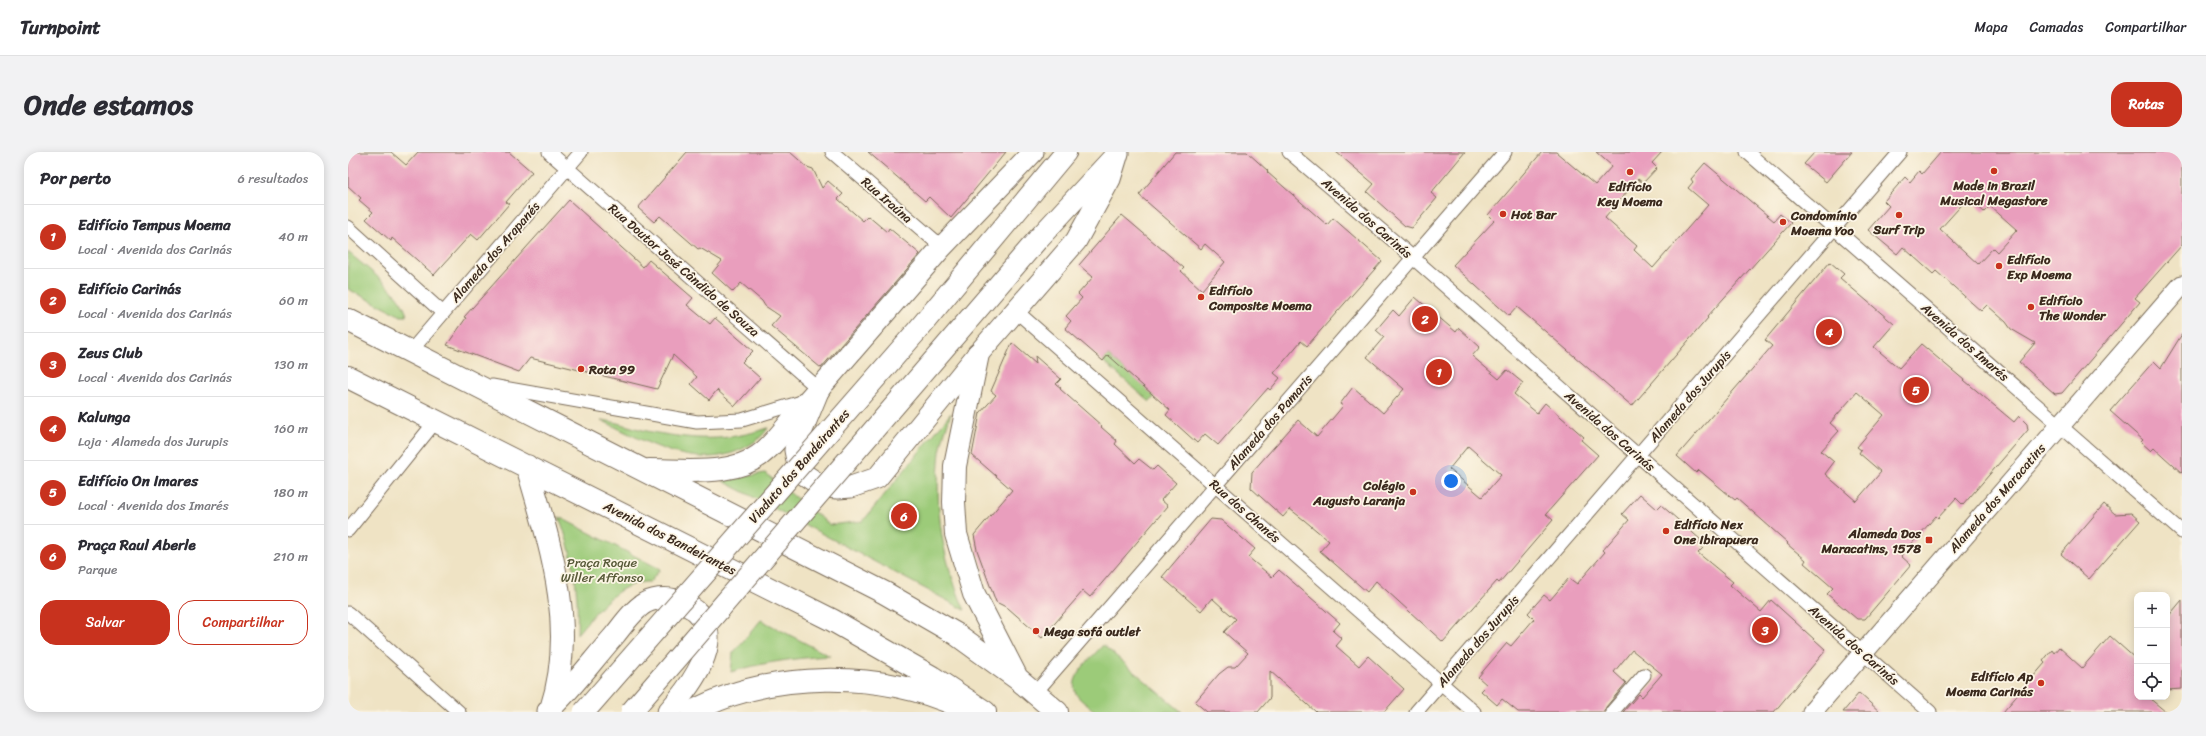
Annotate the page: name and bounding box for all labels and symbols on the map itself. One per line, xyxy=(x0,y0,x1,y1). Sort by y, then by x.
marker: Made in Brazil Musical Megastore xyxy=(1989,166,1999,176)
marker: Edifício Key Moema xyxy=(1625,167,1635,177)
street label: Rua Iraúna xyxy=(856,171,918,229)
street label: Avenida dos Carinás xyxy=(1315,171,1418,264)
place label: Made in Brazil Musical Megastore xyxy=(1939,174,2048,212)
place label: Edifício Key Moema xyxy=(1596,175,1663,213)
street label: Alameda dos Arapanés xyxy=(444,196,546,309)
street label: Rua Doutor José Cândido de Souza xyxy=(603,197,765,343)
place label: Hot Bar xyxy=(1510,203,1558,226)
place label: Condomínio Moema Yoo xyxy=(1790,204,1857,242)
marker: Hot Bar xyxy=(1498,209,1508,219)
marker: Surf Trip xyxy=(1894,210,1904,220)
marker: Condomínio Moema Yoo xyxy=(1778,217,1788,227)
place label: Surf Trip xyxy=(1872,218,1925,241)
place label: Edifício Exp Moema xyxy=(2007,248,2072,286)
marker: Edifício Exp Moema xyxy=(1994,261,2004,271)
place label: Edifício Composite Moema xyxy=(1208,279,1312,317)
place label: Edifício The Wonder xyxy=(2039,289,2107,327)
marker: Edifício Composite Moema xyxy=(1196,292,1206,302)
street label: Avenida dos Imarés xyxy=(1915,296,2014,387)
marker: Edifício The Wonder xyxy=(2026,302,2036,312)
pin: 2 xyxy=(1412,304,1438,334)
pin: 4 xyxy=(1816,317,1842,347)
street label: Alameda dos Jurupis xyxy=(1642,344,1737,448)
pin: 1 xyxy=(1426,357,1452,387)
place label: Rota 99 xyxy=(588,358,635,381)
marker: Rota 99 xyxy=(576,364,586,374)
street label: Alameda dos Pamaris xyxy=(1221,369,1318,476)
pin: 5 xyxy=(1903,375,1929,405)
street label: Avenida dos Carinás xyxy=(1558,384,1661,477)
street label: Viaduto dos Bandeirantes xyxy=(743,403,856,529)
street label: Alameda dos Maracatins xyxy=(1942,437,2052,559)
your location xyxy=(1441,471,1461,491)
street label: Rua dos Chanés xyxy=(1204,473,1286,549)
place label: Colégio Augusto Laranja xyxy=(1312,474,1406,512)
marker: Colégio Augusto Laranja xyxy=(1408,487,1418,497)
street label: Avenida dos Bandeirantes xyxy=(599,494,741,582)
pin: 6 xyxy=(891,501,917,531)
place label: Edifício Nex One Ibirapuera xyxy=(1673,513,1759,551)
place label: Alameda Dos Maracatins, 1578 xyxy=(1821,522,1922,560)
marker: Edifício Nex One Ibirapuera xyxy=(1661,526,1671,536)
marker: Alameda Dos Maracatins, 1578 xyxy=(1924,535,1934,545)
park label: Praça Roque Willer Affonso xyxy=(561,551,644,589)
street label: Alameda dos Jurupis xyxy=(1430,589,1525,693)
street label: Avenida dos Carinás xyxy=(1802,598,1905,691)
pin: 3 xyxy=(1752,615,1778,645)
place label: Mega sofá outlet xyxy=(1043,620,1141,643)
marker: Mega sofá outlet xyxy=(1031,626,1041,636)
place label: Edifício Ap Moema Carinás xyxy=(1945,665,2034,703)
marker: Edifício Ap Moema Carinás xyxy=(2036,678,2046,688)

